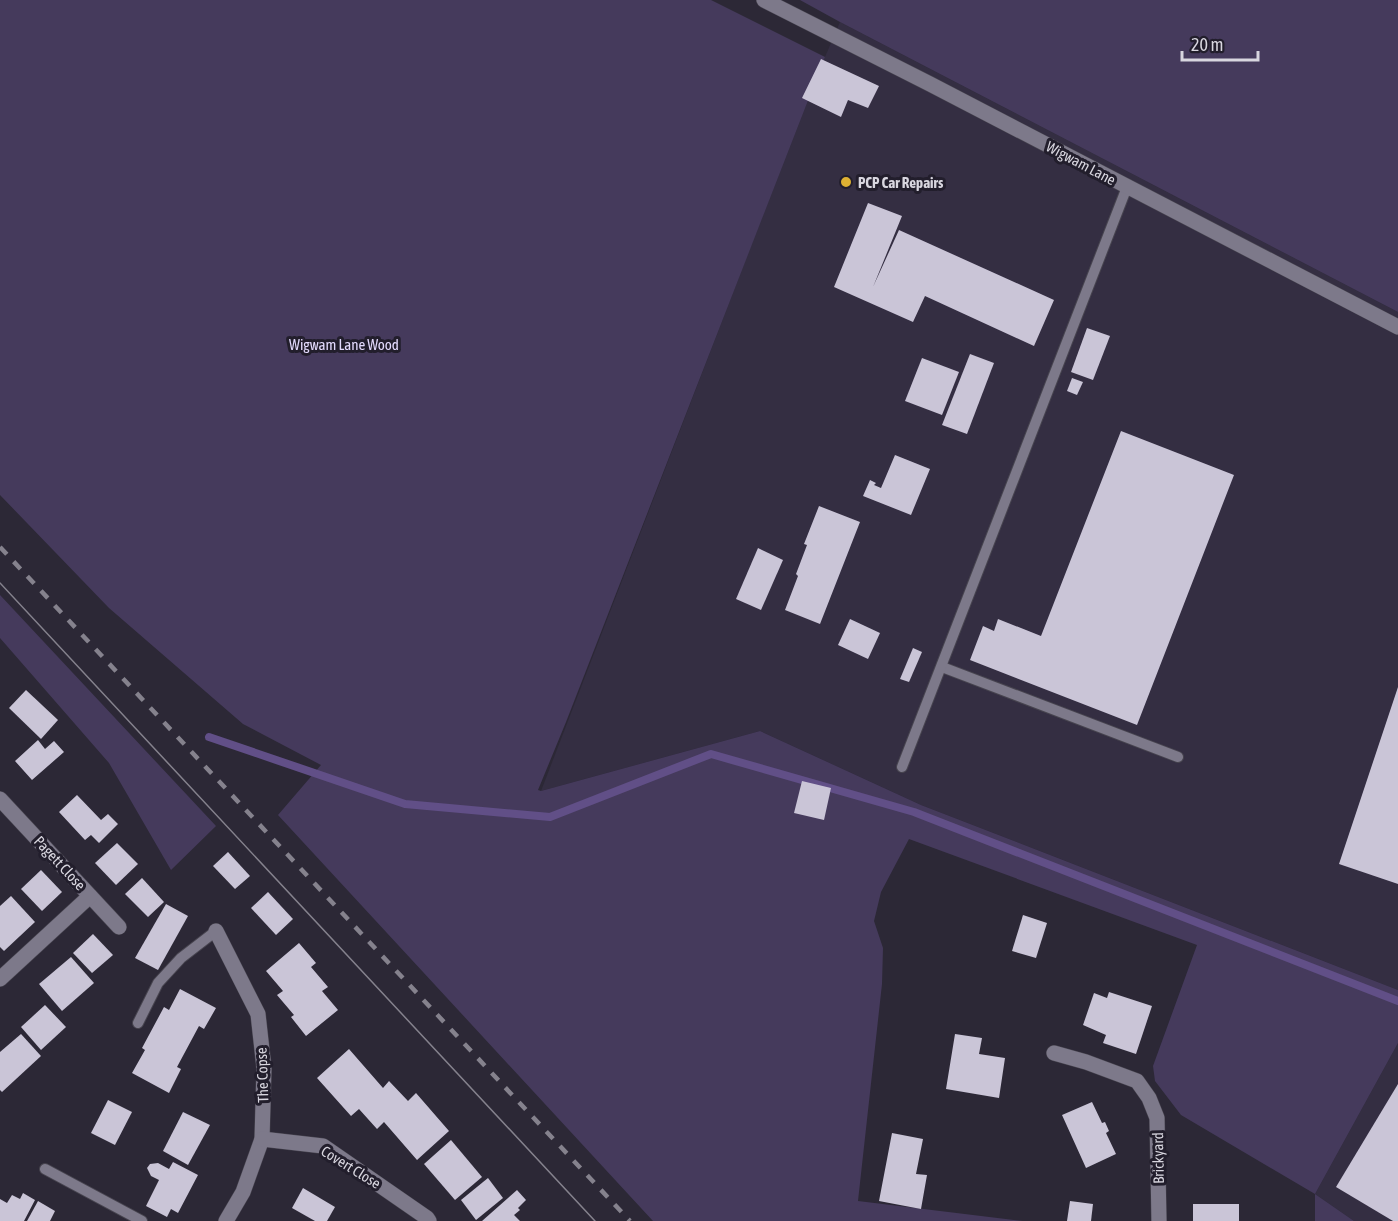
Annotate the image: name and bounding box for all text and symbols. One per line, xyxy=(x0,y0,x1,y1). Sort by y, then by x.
scale bar xyxy=(1182,24,1258,62)
text: 20 m xyxy=(1191,34,1223,55)
street label: Wigwam Lane xyxy=(1043,138,1119,188)
place label: PCP Car Repairs xyxy=(858,174,944,191)
marker: PCP Car Repairs xyxy=(839,175,853,189)
park label: Wigwam Lane Wood xyxy=(289,336,399,353)
street label: Pagett Close xyxy=(31,833,89,894)
street label: The Copse xyxy=(253,1047,271,1103)
street label: Brickyard xyxy=(1149,1132,1167,1184)
street label: Covert Close xyxy=(318,1142,384,1192)

